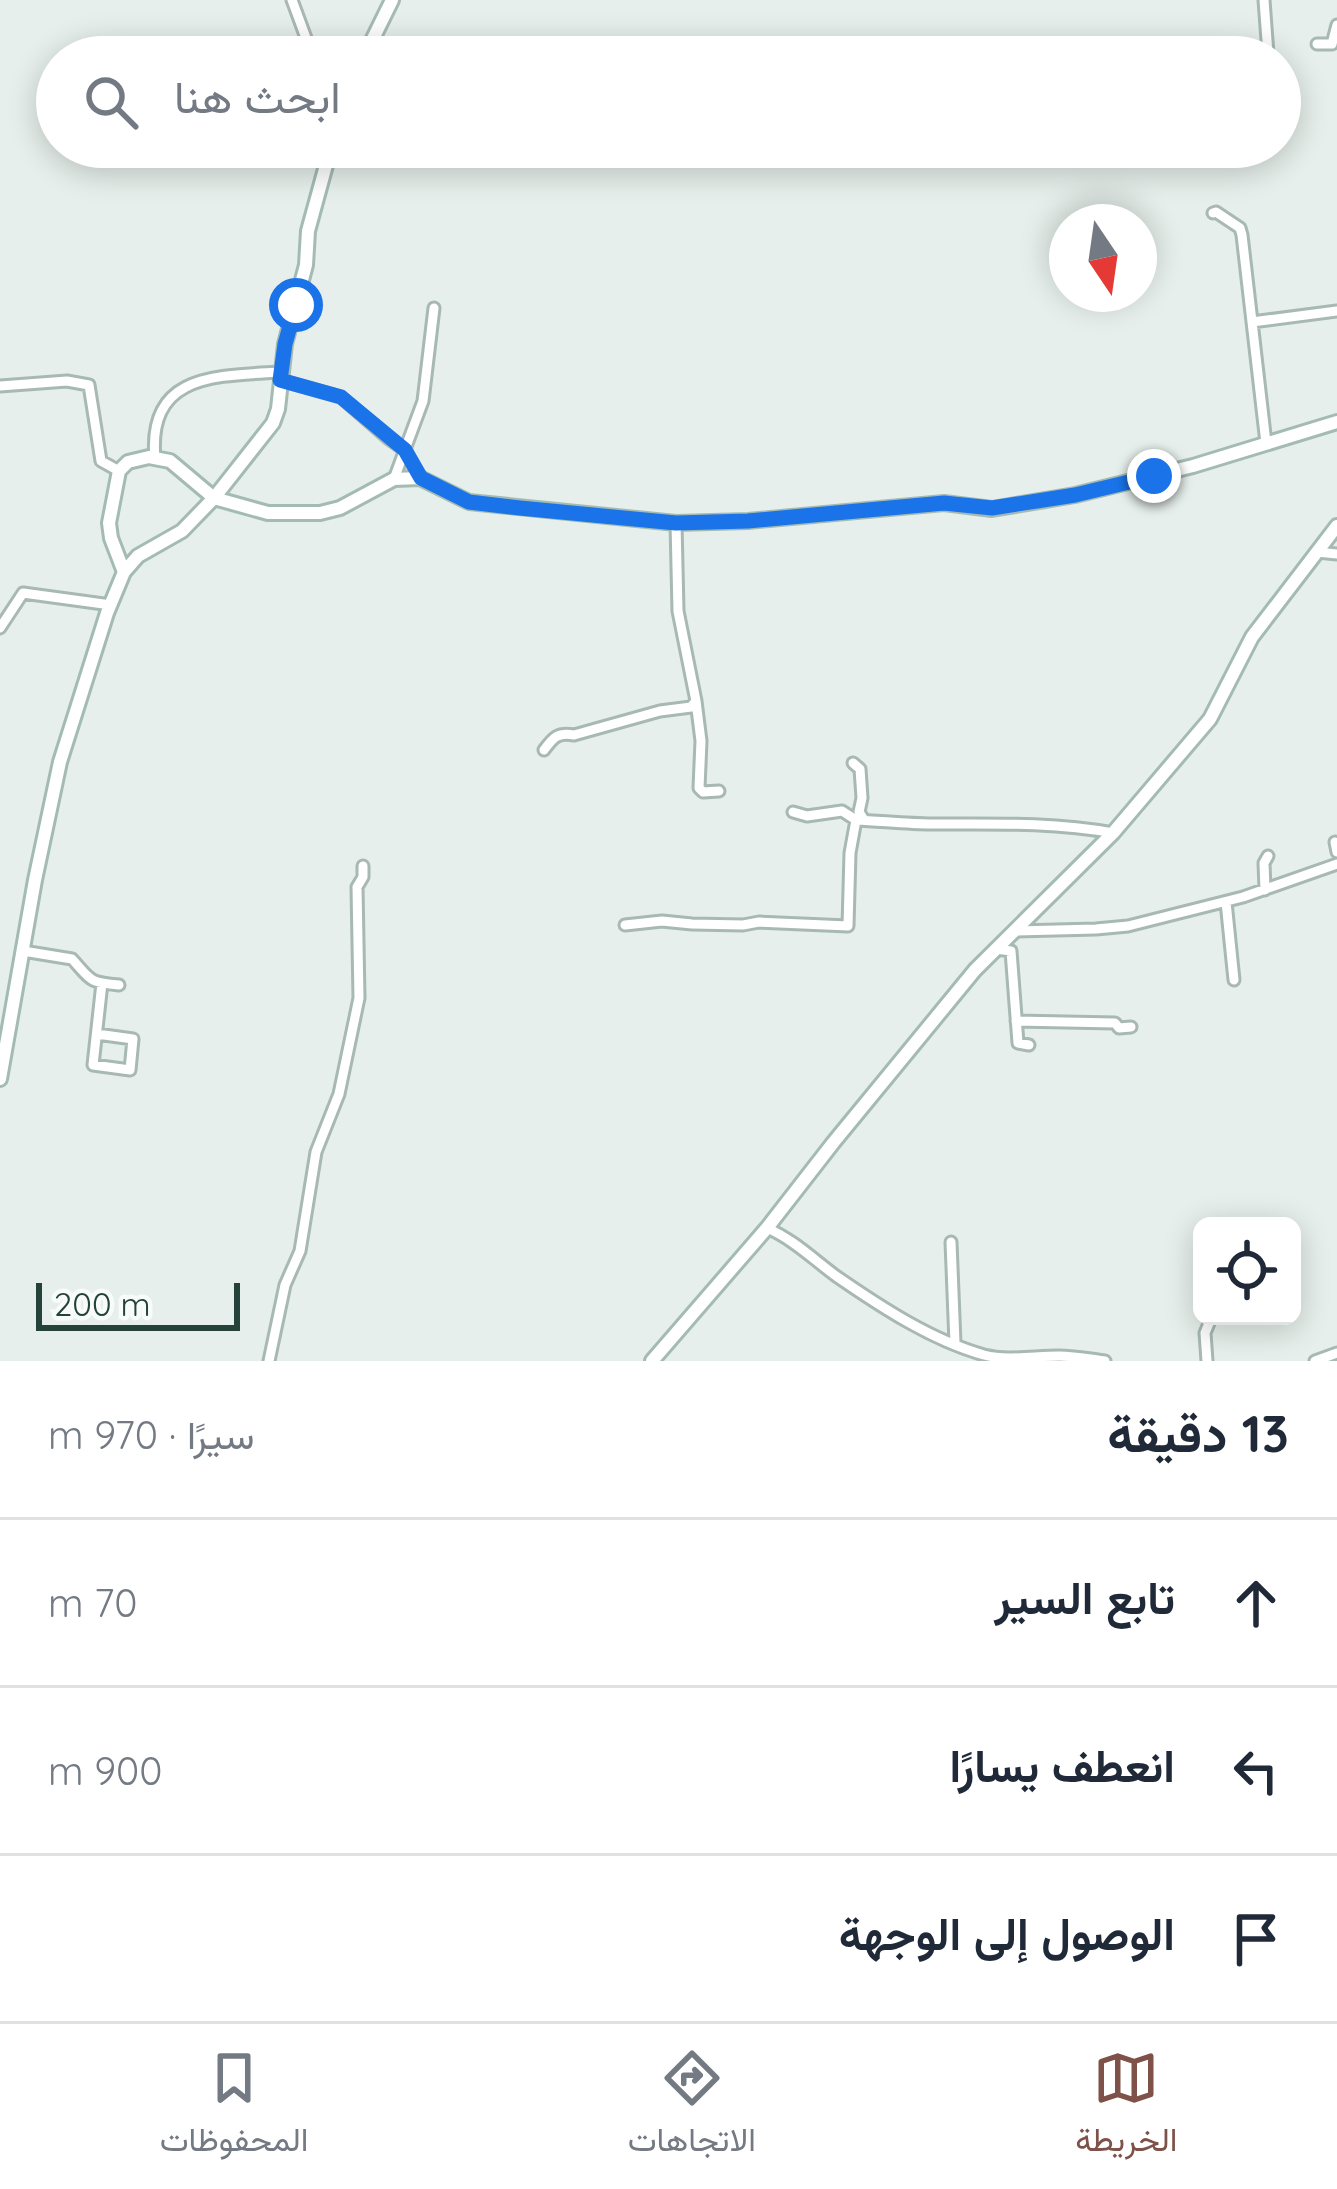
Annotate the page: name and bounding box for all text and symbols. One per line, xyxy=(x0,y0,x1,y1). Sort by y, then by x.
search box xyxy=(36,36,1301,168)
text: ابحث هنا xyxy=(174,68,341,124)
icon: search xyxy=(78,69,144,135)
north arrow xyxy=(1049,204,1157,312)
route start xyxy=(269,278,323,332)
route end xyxy=(1127,449,1181,503)
map controls xyxy=(1193,1217,1301,1325)
button: locate xyxy=(1193,1217,1301,1325)
scale bar xyxy=(36,1277,240,1330)
text: 200 m xyxy=(54,1283,151,1324)
text: 13 دقيقة xyxy=(1107,1401,1289,1465)
text: سيرًا · 970 m xyxy=(48,1410,255,1459)
text: تابع السير xyxy=(995,1569,1175,1625)
icon: ahead xyxy=(1223,1570,1289,1636)
text: 70 m xyxy=(48,1578,137,1627)
text: انعطف يسارًا xyxy=(949,1737,1175,1793)
icon: left xyxy=(1223,1738,1289,1804)
text: 900 m xyxy=(48,1746,162,1795)
text: الوصول إلى الوجهة xyxy=(839,1905,1175,1961)
icon: arrive xyxy=(1223,1906,1289,1972)
tab: المحفوظات xyxy=(160,2045,308,2169)
tab: الاتجاهات xyxy=(628,2045,756,2169)
tab: الخريطة xyxy=(1075,2045,1177,2169)

